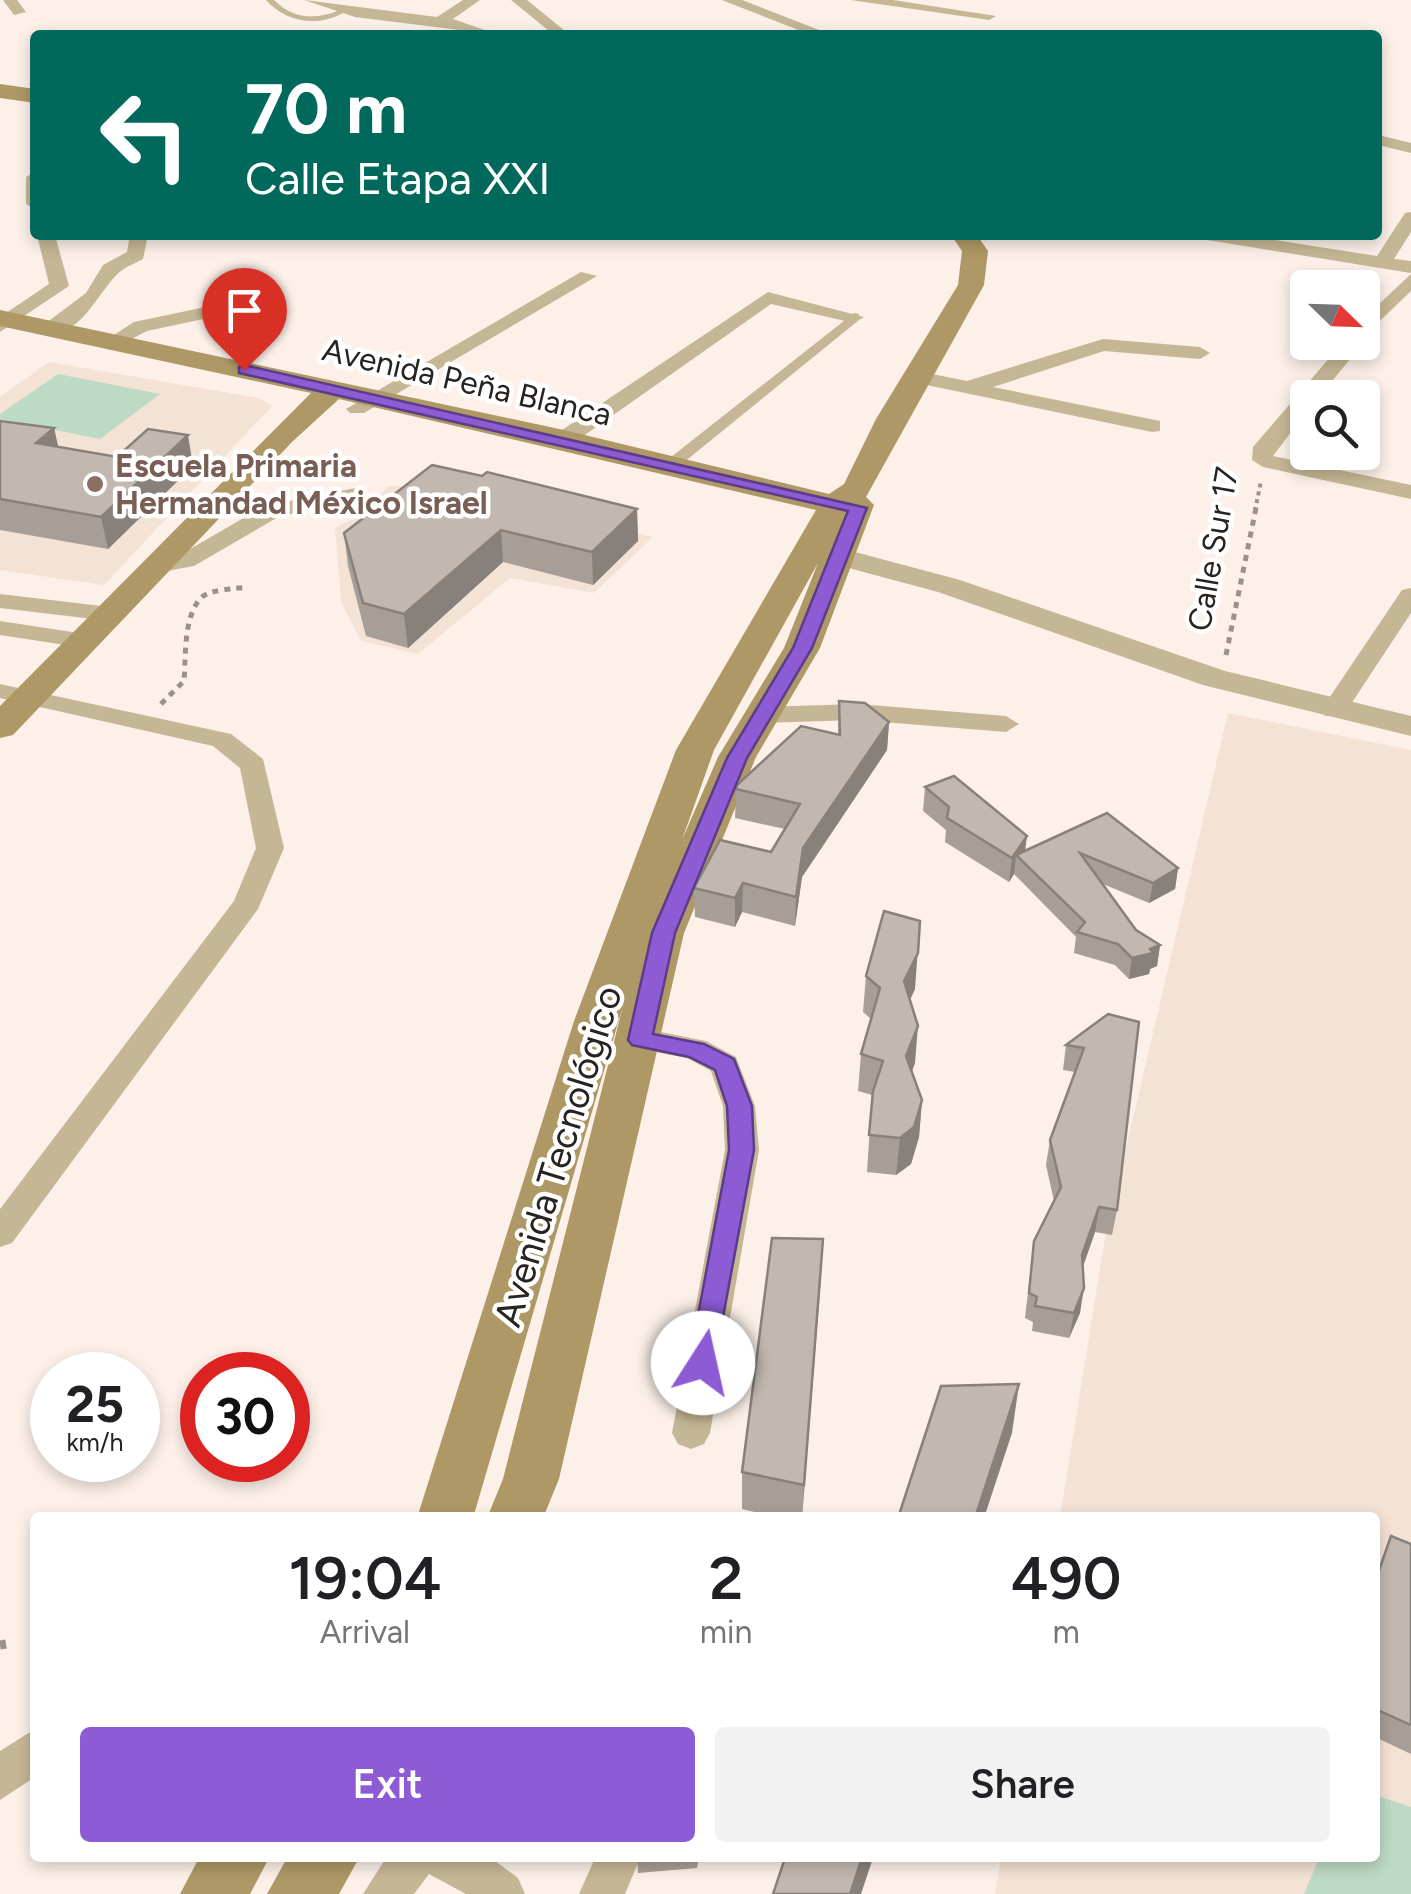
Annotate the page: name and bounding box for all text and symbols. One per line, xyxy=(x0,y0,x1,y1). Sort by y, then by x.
text: 70 m xyxy=(245,66,407,151)
icon: left xyxy=(80,70,210,200)
text: Calle Etapa XXI xyxy=(245,151,550,205)
pin xyxy=(202,268,287,371)
north arrow xyxy=(1290,270,1380,360)
map controls xyxy=(1290,270,1380,470)
icon: arrive xyxy=(217,283,272,338)
street label: Avenida Peña Blanca xyxy=(319,330,615,434)
button: search xyxy=(1290,380,1380,470)
place label: Escuela Primaria Hermandad México Israel xyxy=(115,447,488,522)
street label: Calle Sur 17 xyxy=(1180,464,1246,634)
marker: Escuela Primaria Hermandad México Israel xyxy=(84,473,106,495)
street label: Avenida Tecnológico xyxy=(484,980,632,1332)
position arrow xyxy=(651,1311,755,1415)
speed limit sign: 30 xyxy=(180,1352,310,1482)
text: 25 xyxy=(66,1374,124,1435)
text: km/h xyxy=(66,1427,124,1457)
text: 19:04 xyxy=(288,1542,441,1614)
text: 2 xyxy=(709,1542,743,1614)
text: 490 xyxy=(1011,1542,1122,1614)
text: Arrival xyxy=(320,1613,410,1651)
text: min xyxy=(700,1613,752,1651)
text: m xyxy=(1053,1613,1080,1651)
button: Exit xyxy=(80,1727,695,1842)
button: Share xyxy=(715,1727,1330,1842)

